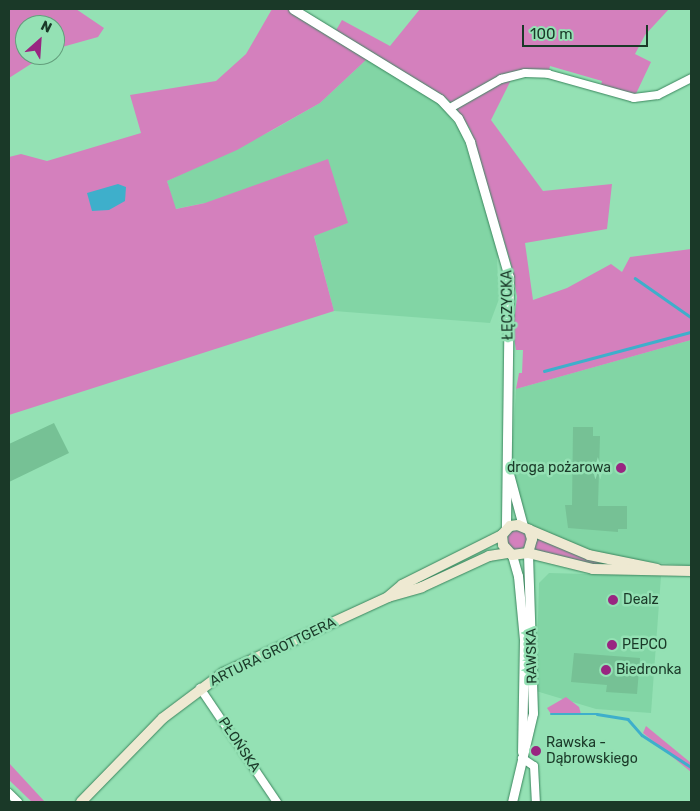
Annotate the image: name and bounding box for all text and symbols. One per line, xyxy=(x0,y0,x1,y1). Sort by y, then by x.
north arrow xyxy=(15,15,65,65)
scale bar xyxy=(525,15,651,47)
text: N xyxy=(38,17,55,37)
text: 100 m xyxy=(530,25,572,43)
street label: ŁĘCZYCKA xyxy=(499,270,517,340)
place label: droga pożarowa xyxy=(507,460,611,476)
marker: droga pożarowa xyxy=(615,462,627,474)
place label: Dealz xyxy=(623,592,659,608)
marker: Dealz xyxy=(607,594,619,606)
street label: ARTURA GROTTGERA xyxy=(207,614,339,690)
street label: RAWSKA xyxy=(523,628,541,684)
place label: PEPCO xyxy=(622,637,667,653)
marker: PEPCO xyxy=(606,639,618,651)
place label: Biedronka xyxy=(616,662,681,678)
marker: Biedronka xyxy=(600,664,612,676)
street label: PŁOŃSKA xyxy=(215,714,263,776)
place label: Rawska - Dąbrowskiego xyxy=(546,735,638,768)
marker: Rawska - Dąbrowskiego xyxy=(530,745,542,757)

